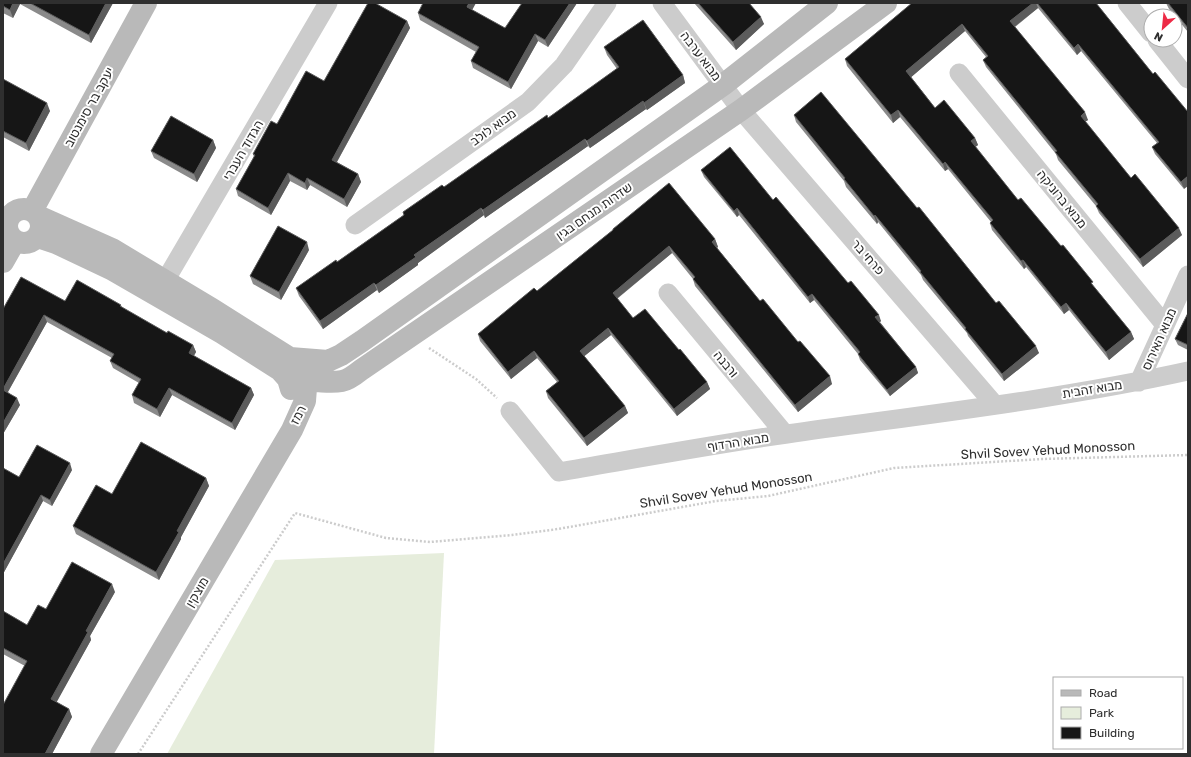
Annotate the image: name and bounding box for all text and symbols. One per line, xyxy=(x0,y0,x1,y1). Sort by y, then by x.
north arrow xyxy=(1143,8,1183,48)
street label: מבוא ערבה xyxy=(677,28,725,84)
text: N xyxy=(1152,29,1165,44)
street label: יעקב בר סימנטוב xyxy=(61,65,117,149)
street label: מבוא לולב xyxy=(467,105,519,149)
street label: הגדוד העברי xyxy=(220,117,266,183)
street label: מבוא ברוניקה xyxy=(1034,167,1090,231)
street label: שדרות מנחם בגין xyxy=(553,179,635,243)
street label: פרחי בר xyxy=(848,236,888,278)
street label: מבוא האירוס xyxy=(1139,306,1179,372)
street label: ורבנה xyxy=(711,348,741,380)
street label: מבוא זהבית xyxy=(1061,377,1123,401)
street label: רמז xyxy=(287,403,309,427)
street label: מבוא הרדוף xyxy=(706,430,770,454)
street label: Shvil Sovev Yehud Monosson xyxy=(960,438,1136,462)
street label: Shvil Sovev Yehud Monosson xyxy=(639,469,813,511)
street label: מוצקין xyxy=(182,574,212,610)
legend xyxy=(1053,677,1183,749)
text: Road xyxy=(1089,686,1117,700)
text: Park xyxy=(1089,706,1115,720)
text: Building xyxy=(1089,726,1135,740)

